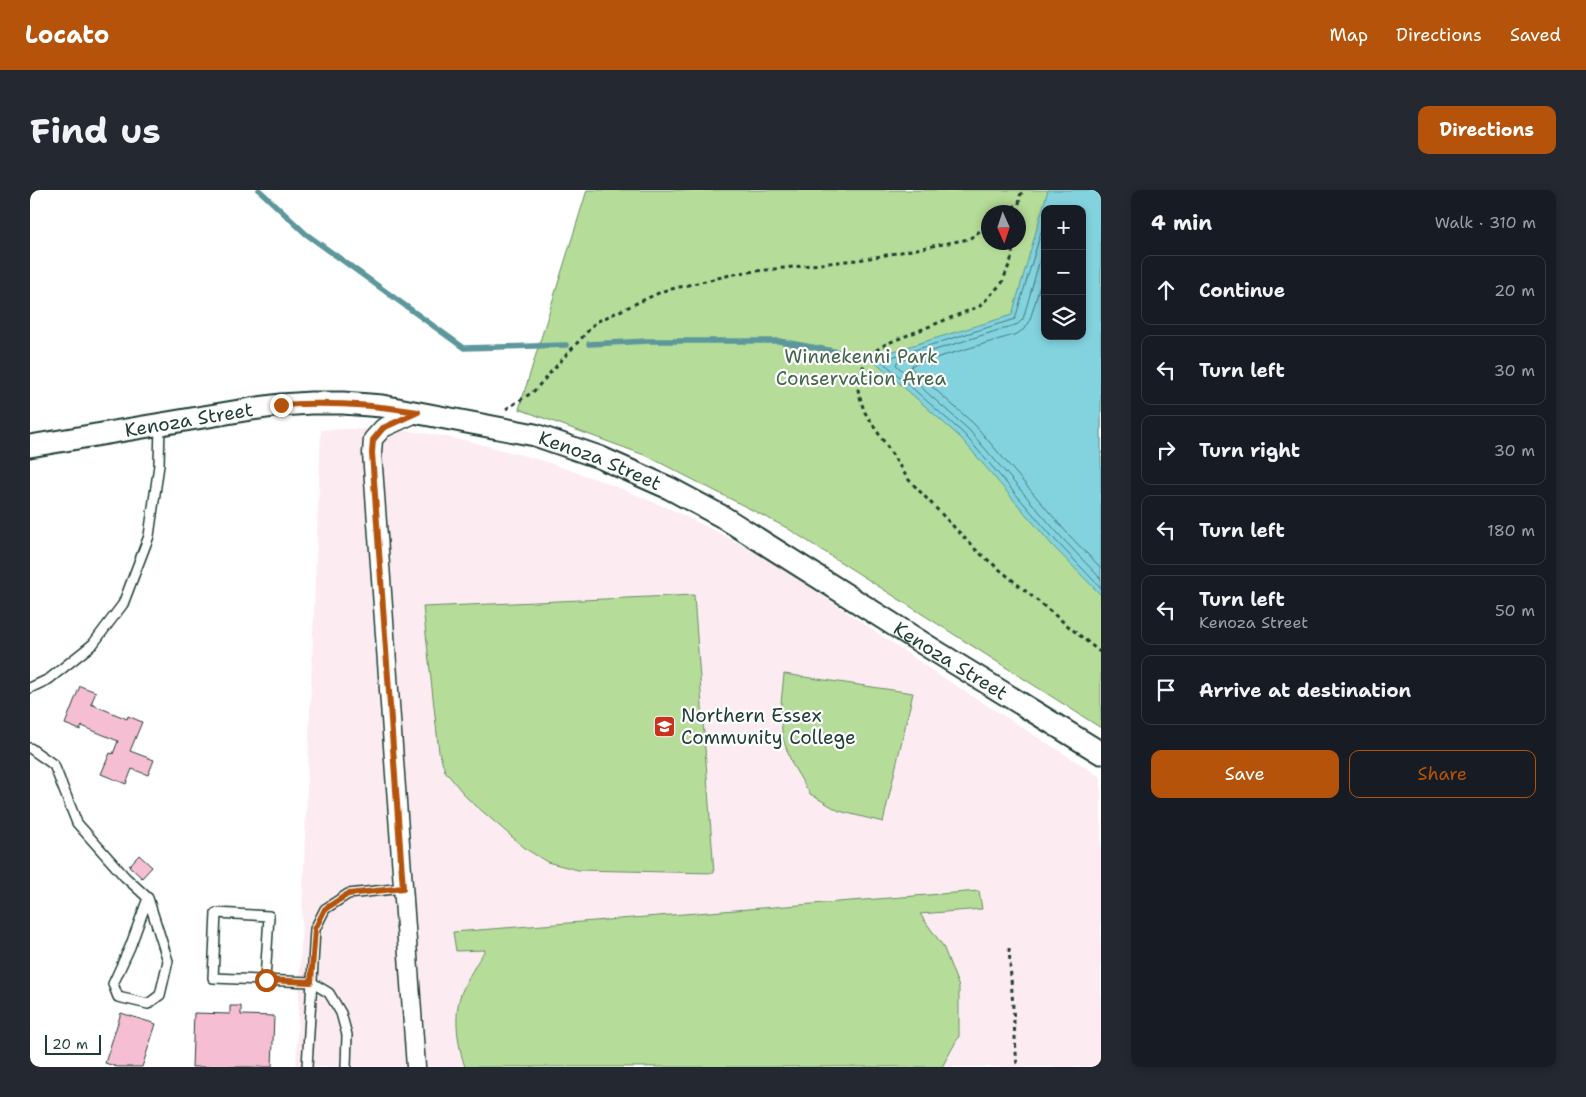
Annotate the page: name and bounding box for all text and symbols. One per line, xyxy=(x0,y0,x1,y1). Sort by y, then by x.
text: Locato xyxy=(25,19,109,51)
text: Map xyxy=(1330,23,1368,47)
text: Directions xyxy=(1396,23,1482,47)
text: Saved xyxy=(1510,23,1561,47)
button: Directions xyxy=(1418,106,1556,154)
text: Find us xyxy=(30,107,161,154)
north arrow xyxy=(981,205,1026,250)
map controls xyxy=(1041,205,1086,340)
button: + xyxy=(1041,205,1086,250)
text: 4 min xyxy=(1151,209,1212,237)
text: Walk · 310 m xyxy=(1435,212,1536,233)
button: − xyxy=(1041,250,1086,295)
icon: ahead xyxy=(1152,276,1180,304)
text: Continue xyxy=(1199,278,1285,303)
text: 20 m xyxy=(1494,280,1535,301)
button: layers xyxy=(1041,295,1086,340)
park label: Winnekenni Park Conservation Area xyxy=(776,344,946,391)
icon: left xyxy=(1152,356,1180,384)
text: Turn left xyxy=(1199,358,1285,383)
text: 30 m xyxy=(1494,360,1535,381)
route end xyxy=(270,394,293,417)
street label: Kenoza Street xyxy=(123,397,255,443)
street label: Kenoza Street xyxy=(535,425,665,496)
icon: right xyxy=(1152,436,1180,464)
text: Turn right xyxy=(1199,438,1300,463)
text: 30 m xyxy=(1494,440,1535,461)
icon: left xyxy=(1152,516,1180,544)
text: Turn left xyxy=(1199,518,1285,543)
text: 180 m xyxy=(1487,520,1535,541)
text: Turn left xyxy=(1199,587,1285,612)
icon: left xyxy=(1152,596,1180,624)
text: 50 m xyxy=(1495,600,1535,621)
text: Kenoza Street xyxy=(1199,612,1308,633)
street label: Kenoza Street xyxy=(889,616,1012,706)
icon: arrive xyxy=(1152,676,1180,704)
text: Arrive at destination xyxy=(1199,678,1411,703)
place label: Northern Essex Community College xyxy=(681,703,856,750)
school or university icon: Northern Essex Community College xyxy=(653,714,677,738)
button: Save xyxy=(1151,750,1339,798)
button: Share xyxy=(1349,750,1536,798)
route start xyxy=(255,969,278,992)
scale bar xyxy=(45,1032,101,1055)
text: 20 m xyxy=(52,1035,88,1053)

